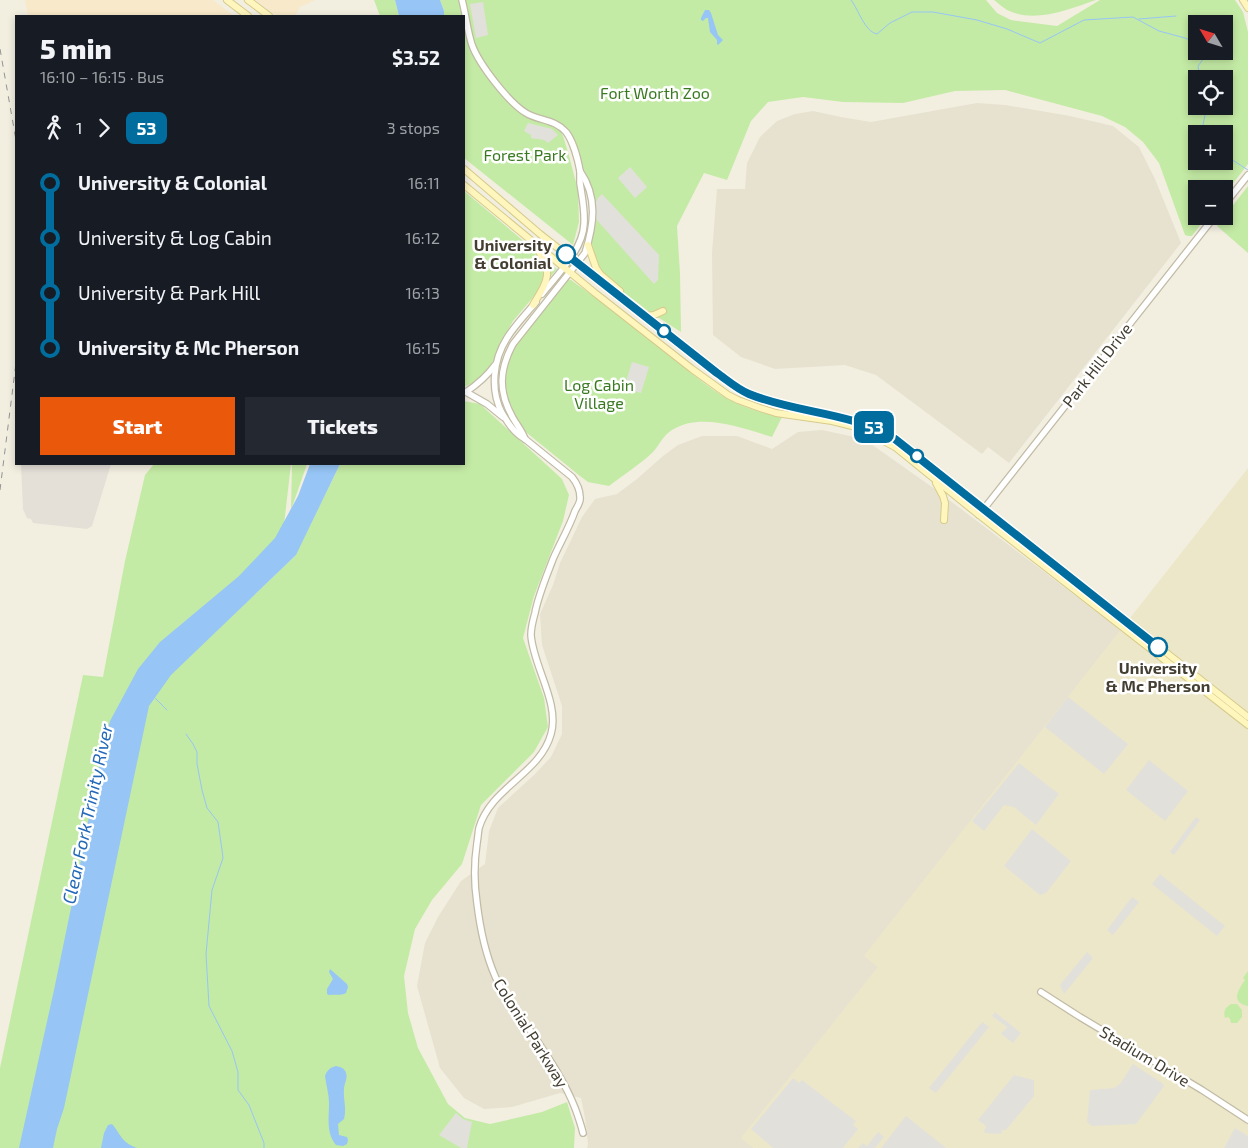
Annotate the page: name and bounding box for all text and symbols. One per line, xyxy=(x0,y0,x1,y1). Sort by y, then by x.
north arrow xyxy=(1188,15,1232,60)
map controls xyxy=(1188,15,1233,225)
text: 5 min xyxy=(40,31,112,65)
text: $3.52 xyxy=(392,46,440,69)
text: 16:10 – 16:15 · Bus xyxy=(40,67,164,86)
button: locate xyxy=(1188,70,1233,115)
park label: Fort Worth Zoo xyxy=(600,83,710,102)
icon: walk xyxy=(40,114,68,142)
icon: forward xyxy=(90,114,118,142)
text: 53 xyxy=(136,117,157,139)
text: 1 xyxy=(76,118,82,137)
text: 3 stops xyxy=(387,118,440,137)
button: + xyxy=(1188,125,1233,170)
park label: Forest Park xyxy=(484,145,566,164)
text: University & Colonial xyxy=(78,171,267,194)
text: 16:11 xyxy=(408,173,440,192)
button: − xyxy=(1188,180,1233,225)
text: University & Log Cabin xyxy=(78,226,272,249)
text: 16:12 xyxy=(405,228,440,247)
place label: University & Colonial xyxy=(474,235,553,272)
marker: University & Colonial xyxy=(556,244,576,264)
text: University & Park Hill xyxy=(78,281,260,304)
text: 16:13 xyxy=(405,283,440,302)
street label: Park Hill Drive xyxy=(1058,319,1135,411)
unlabelled marker xyxy=(657,324,671,338)
text: University & Mc Pherson xyxy=(78,336,299,359)
text: 16:15 xyxy=(406,338,440,357)
park label: Log Cabin Village xyxy=(564,375,634,412)
button: Start xyxy=(40,397,235,455)
button: Tickets xyxy=(245,397,440,455)
line badge: 53 xyxy=(852,411,896,443)
text: 53 xyxy=(864,416,884,438)
unlabelled marker xyxy=(910,449,924,463)
marker: University & Mc Pherson xyxy=(1148,637,1168,657)
place label: University & Mc Pherson xyxy=(1106,658,1210,695)
water label: Clear Fork Trinity River xyxy=(57,721,117,906)
street label: Colonial Parkway xyxy=(490,975,573,1091)
street label: Stadium Drive xyxy=(1097,1021,1194,1090)

